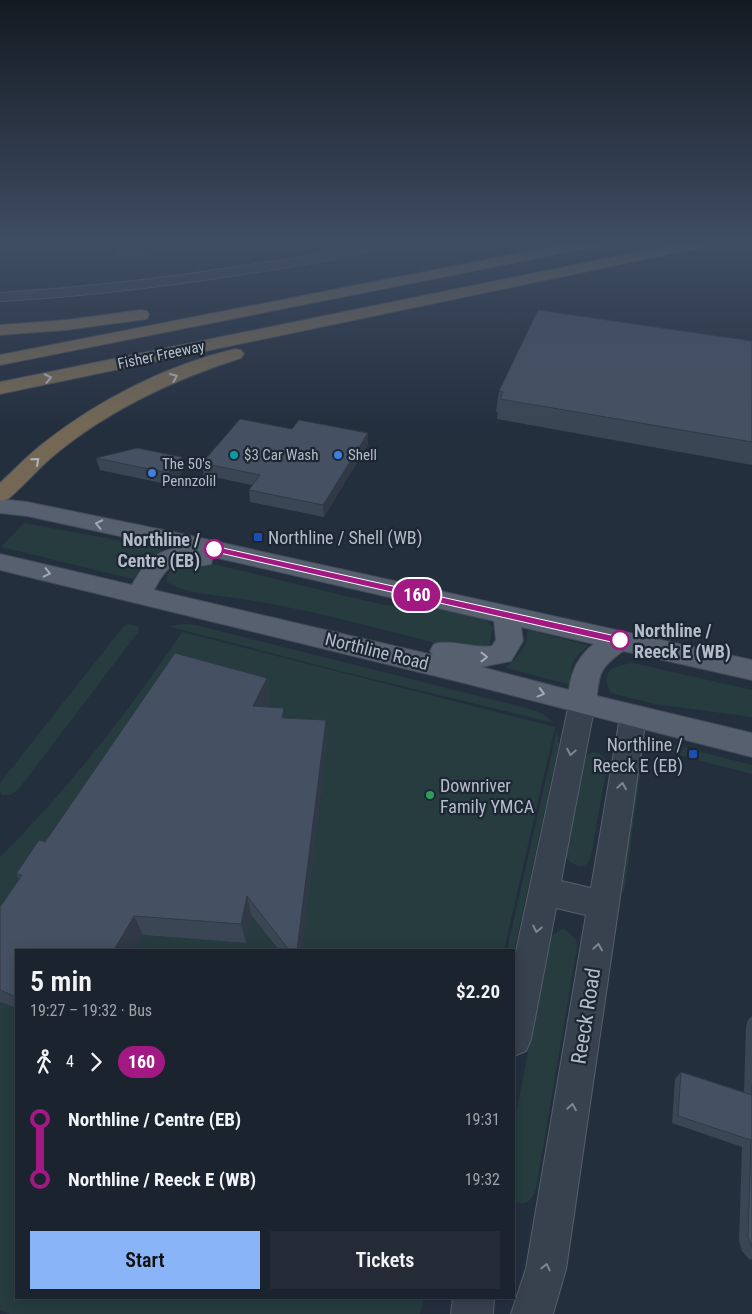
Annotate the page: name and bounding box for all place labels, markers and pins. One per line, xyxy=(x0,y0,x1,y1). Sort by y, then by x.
place label: $3 Car Wash xyxy=(244,446,318,464)
place label: Shell xyxy=(348,446,377,464)
marker: $3 Car Wash xyxy=(228,449,240,461)
marker: Shell xyxy=(332,449,344,461)
place label: The 50's Pennzolil xyxy=(162,455,216,490)
marker: The 50's Pennzolil xyxy=(146,467,158,479)
place label: Northline / Shell (WB) xyxy=(268,527,422,549)
place label: Northline / Centre (EB) xyxy=(118,529,200,572)
marker: Northline / Shell (WB) xyxy=(252,531,264,543)
marker: Northline / Centre (EB) xyxy=(204,539,224,559)
place label: Northline / Reeck E (WB) xyxy=(634,620,731,663)
marker: Northline / Reeck E (WB) xyxy=(610,630,630,650)
place label: Northline / Reeck E (EB) xyxy=(593,734,683,777)
marker: Northline / Reeck E (EB) xyxy=(687,748,699,760)
place label: Downriver Family YMCA xyxy=(440,775,535,817)
marker: Downriver Family YMCA xyxy=(424,789,436,801)

